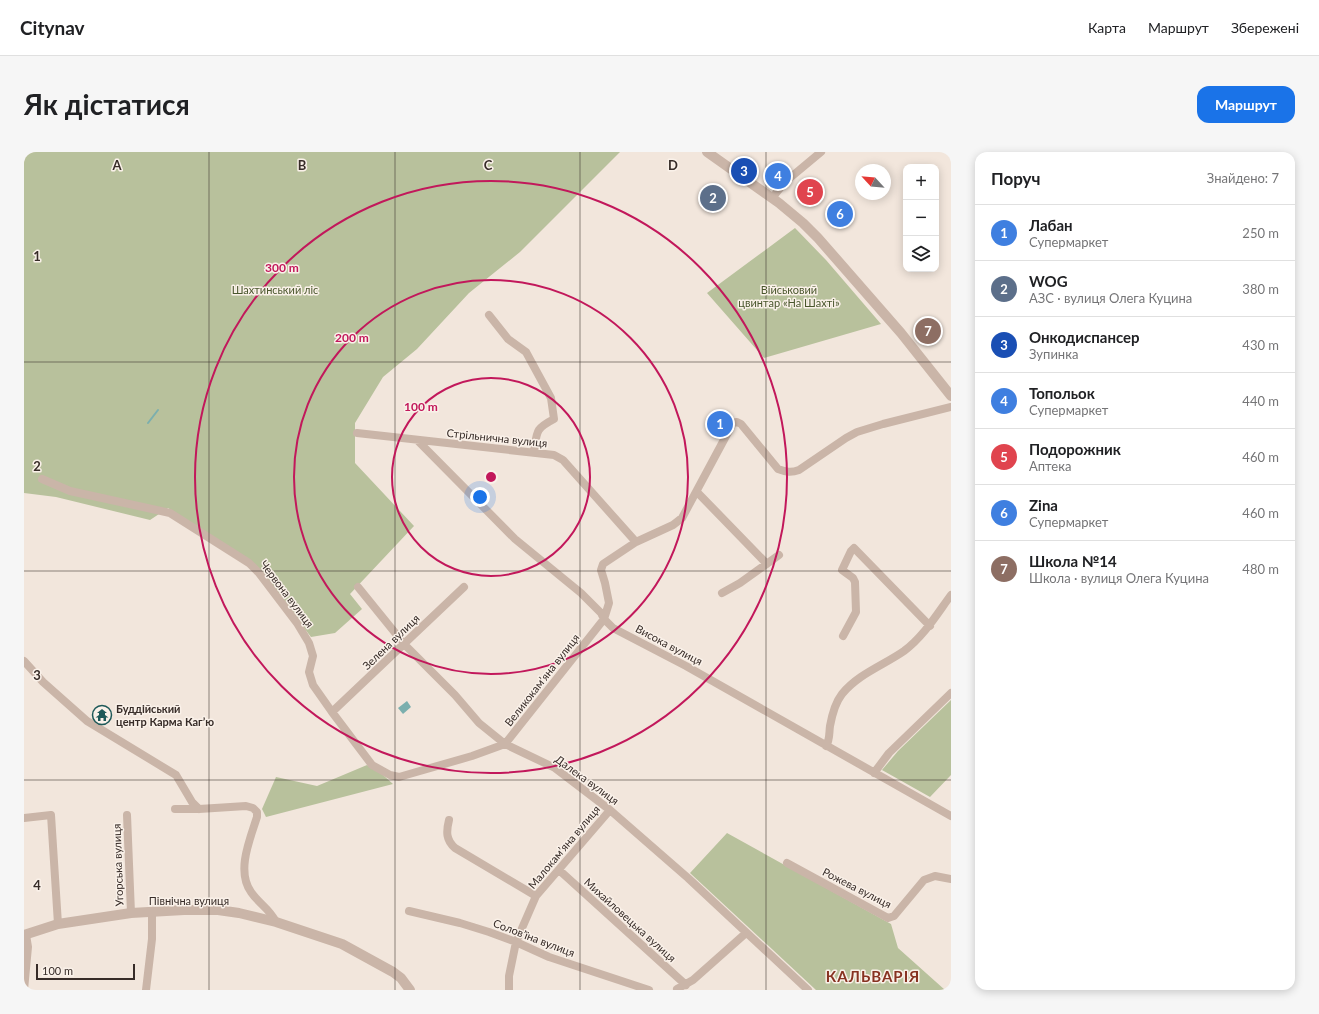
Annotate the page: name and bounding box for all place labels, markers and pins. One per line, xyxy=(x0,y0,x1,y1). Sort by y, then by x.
pin: 3 xyxy=(731,156,757,186)
pin: 4 xyxy=(765,161,791,191)
pin: 5 xyxy=(797,177,823,207)
pin: 2 xyxy=(700,183,726,213)
pin: 6 xyxy=(827,199,853,229)
pin: 7 xyxy=(915,316,941,346)
pin: 1 xyxy=(707,409,733,439)
centre of rings xyxy=(484,470,498,484)
place label: Буддійський центр Карма Кагʼю xyxy=(116,702,214,728)
temple icon: Буддійський центр Карма Кагʼю xyxy=(91,704,113,726)

